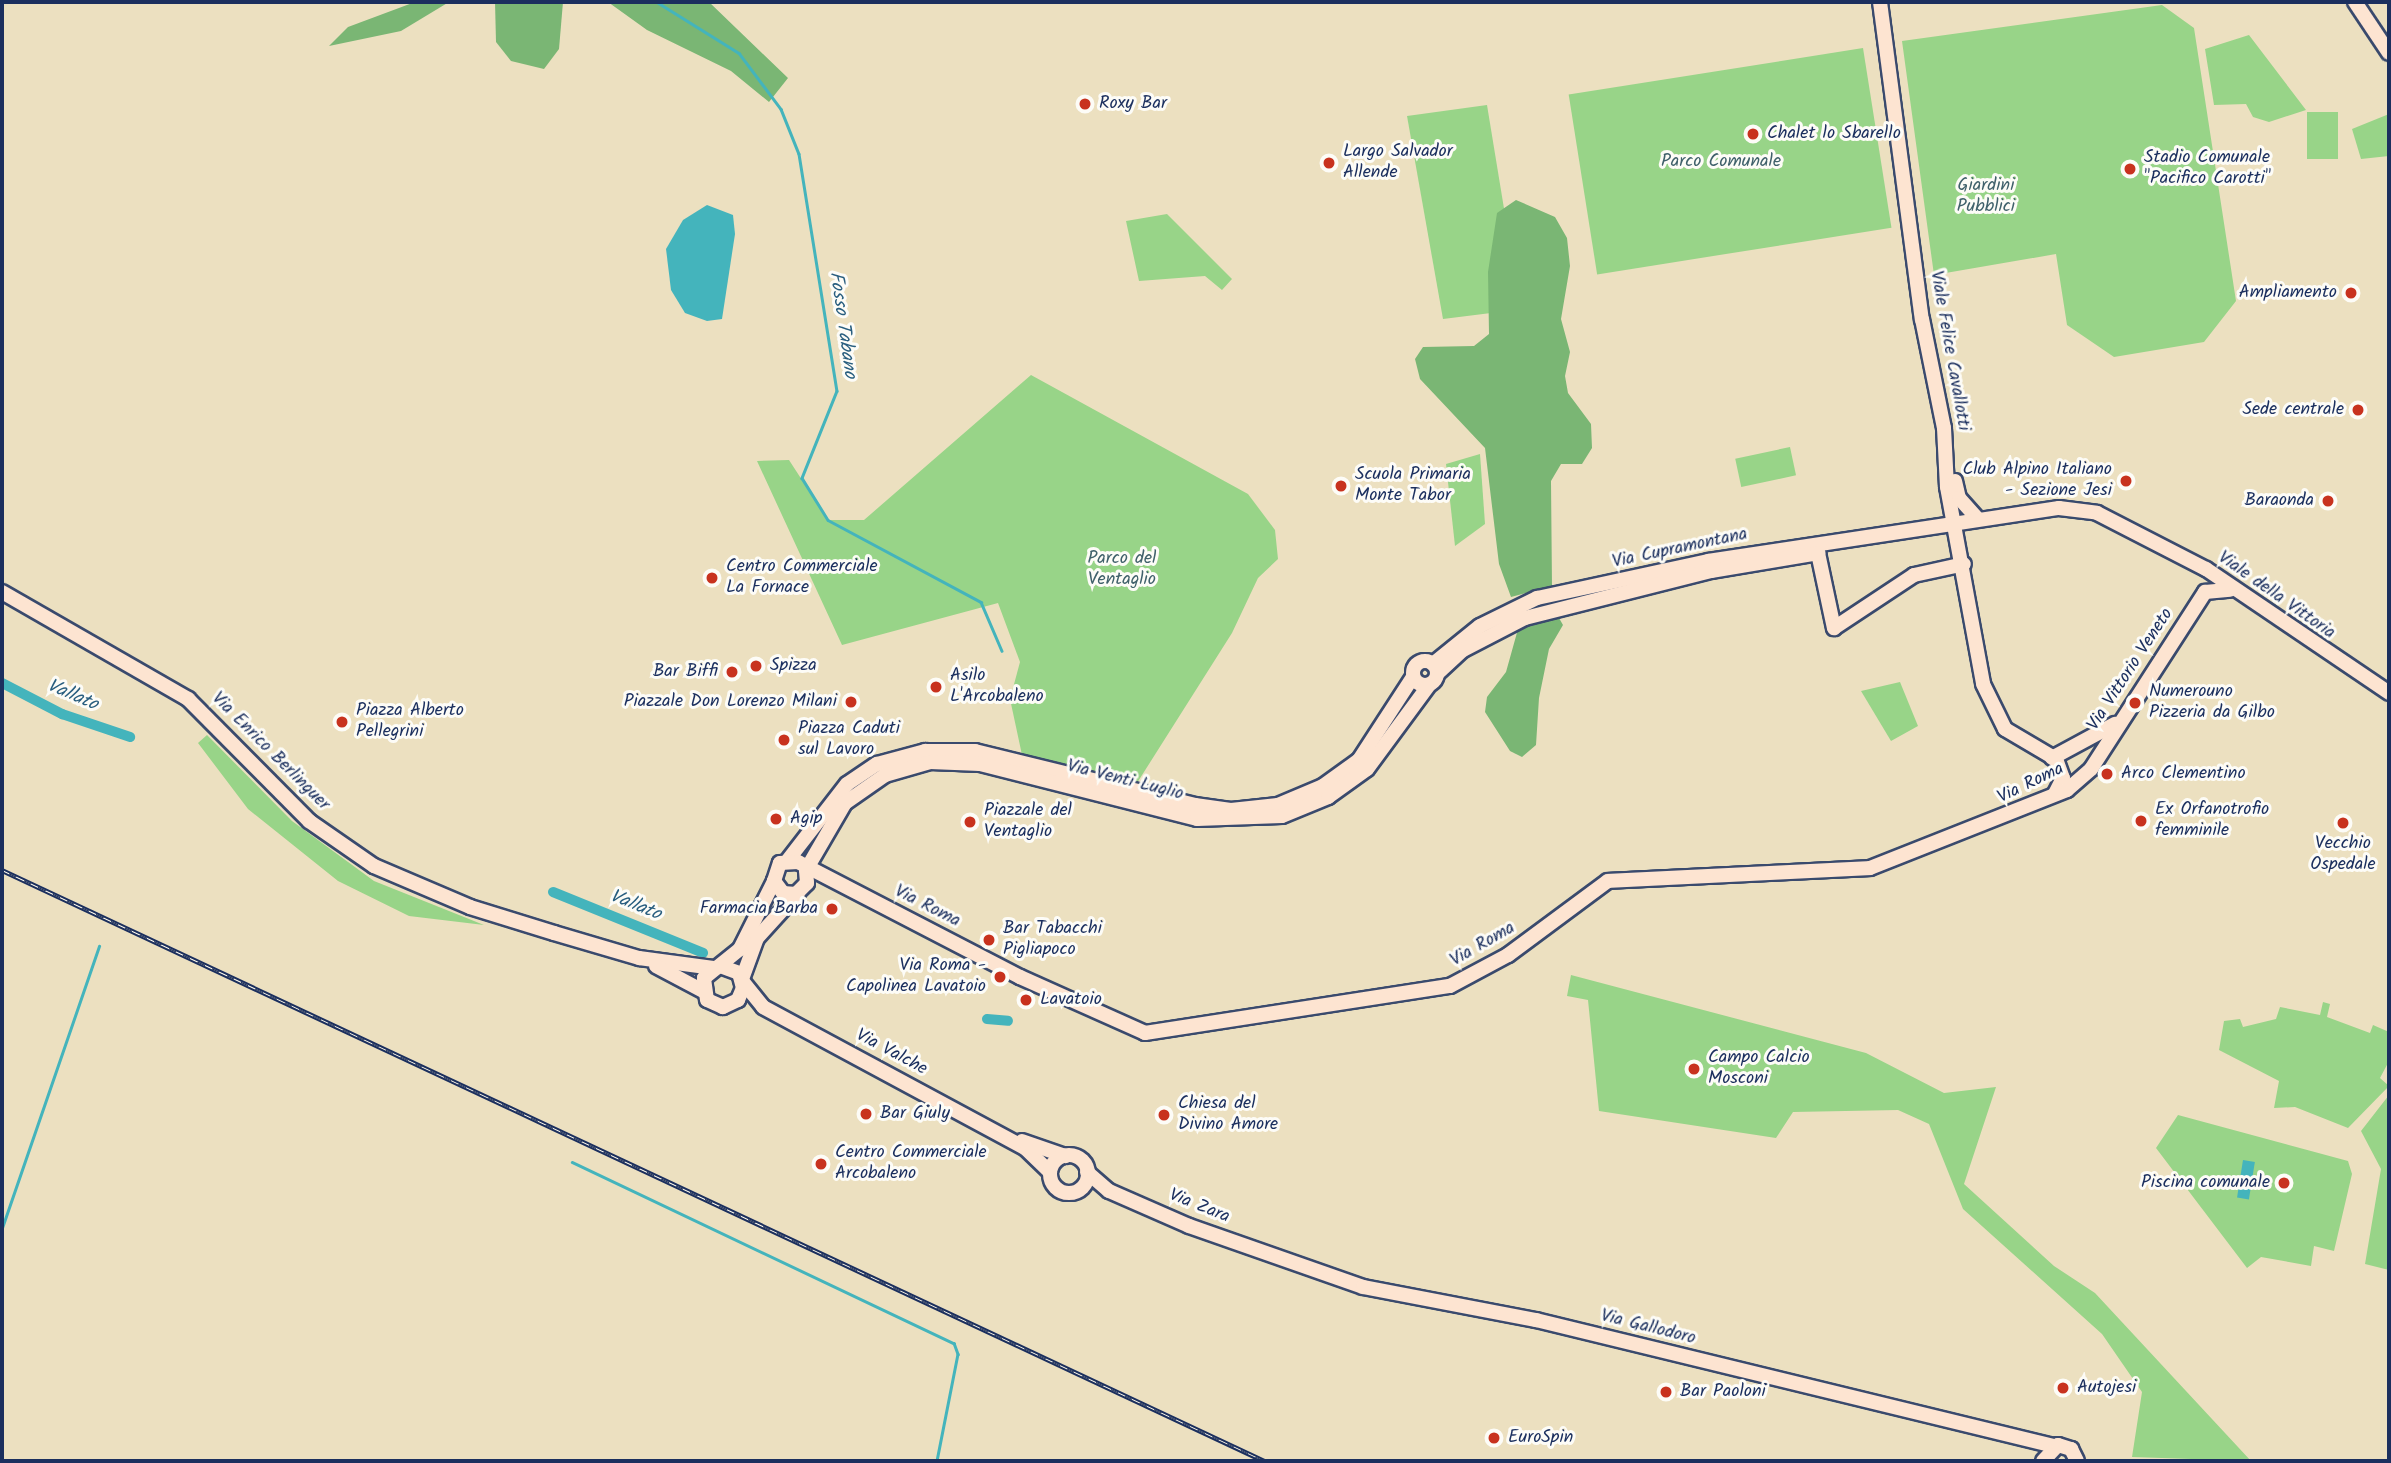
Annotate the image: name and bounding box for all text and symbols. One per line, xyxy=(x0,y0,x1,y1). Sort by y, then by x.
place label: Roxy Bar xyxy=(1099,93,1167,115)
marker: Roxy Bar xyxy=(1077,96,1093,112)
place label: Chalet lo Sbarello xyxy=(1767,123,1901,145)
marker: Chalet lo Sbarello xyxy=(1745,126,1761,142)
place label: Largo Salvador Allende xyxy=(1343,142,1453,184)
place label: Stadio Comunale "Pacifico Carotti" xyxy=(2144,148,2271,190)
park label: Parco Comunale xyxy=(1661,151,1781,173)
marker: Largo Salvador Allende xyxy=(1321,155,1337,171)
marker: Stadio Comunale "Pacifico Carotti" xyxy=(2122,161,2138,177)
park label: Giardini Pubblici xyxy=(1957,176,2015,218)
street label: Viale Felice Cavallotti xyxy=(1924,269,1974,433)
water label: Fosso Tabano xyxy=(823,270,861,380)
place label: Ampliamento xyxy=(2239,282,2337,304)
marker: Ampliamento xyxy=(2343,285,2359,301)
place label: Sede centrale xyxy=(2242,399,2344,421)
marker: Sede centrale xyxy=(2350,402,2366,418)
place label: Club Alpino Italiano - Sezione Jesi xyxy=(1962,460,2112,503)
place label: Scuola Primaria Monte Tabor xyxy=(1355,465,1471,508)
marker: Club Alpino Italiano - Sezione Jesi xyxy=(2118,473,2134,489)
marker: Scuola Primaria Monte Tabor xyxy=(1333,478,1349,494)
place label: Baraonda xyxy=(2245,490,2314,512)
marker: Baraonda xyxy=(2320,493,2336,509)
street label: Via Cupramontana xyxy=(1611,524,1749,574)
street label: Viale della Vittoria xyxy=(2213,548,2339,644)
park label: Parco del Ventaglio xyxy=(1087,549,1157,592)
place label: Centro Commerciale La Fornace xyxy=(726,557,878,600)
marker: Centro Commerciale La Fornace xyxy=(704,570,720,586)
street label: Via Vittorio Veneto xyxy=(2083,605,2179,735)
place label: Spizza xyxy=(770,655,817,677)
marker: Spizza xyxy=(748,658,764,674)
place label: Bar Biffi xyxy=(653,661,718,683)
marker: Bar Biffi xyxy=(724,664,740,680)
place label: Asilo L'Arcobaleno xyxy=(950,666,1044,708)
water label: Vallato xyxy=(43,675,101,717)
marker: Asilo L'Arcobaleno xyxy=(928,679,944,695)
place label: Numerouno Pizzeria da Gilbo xyxy=(2149,682,2275,724)
street label: Via Enrico Berlinguer xyxy=(206,688,334,816)
place label: Piazzale Don Lorenzo Milani xyxy=(624,691,837,713)
marker: Piazzale Don Lorenzo Milani xyxy=(843,694,859,710)
marker: Numerouno Pizzeria da Gilbo xyxy=(2127,695,2143,711)
place label: Piazza Alberto Pellegrini xyxy=(356,701,464,744)
marker: Piazza Alberto Pellegrini xyxy=(334,714,350,730)
place label: Piazza Caduti sul Lavoro xyxy=(798,719,900,762)
marker: Piazza Caduti sul Lavoro xyxy=(776,732,792,748)
street label: Via Venti Luglio xyxy=(1065,756,1185,806)
street label: Via Roma xyxy=(1994,759,2068,809)
place label: Arco Clementino xyxy=(2121,763,2246,785)
marker: Arco Clementino xyxy=(2099,766,2115,782)
place label: Ex Orfanotrofio femminile xyxy=(2155,800,2269,842)
place label: Piazzale del Ventaglio xyxy=(984,801,1072,844)
place label: Agip xyxy=(790,808,822,830)
marker: Agip xyxy=(768,811,784,827)
marker: Ex Orfanotrofio femminile xyxy=(2133,813,2149,829)
marker: Piazzale del Ventaglio xyxy=(962,814,978,830)
marker: Vecchio Ospedale xyxy=(2335,815,2351,831)
place label: Vecchio Ospedale xyxy=(2310,834,2376,876)
street label: Via Roma xyxy=(890,881,964,933)
water label: Vallato xyxy=(606,885,664,927)
place label: Farmacia Barba xyxy=(700,898,818,920)
marker: Farmacia Barba xyxy=(824,901,840,917)
street label: Via Roma xyxy=(1447,918,1519,972)
place label: Bar Tabacchi Pigliapoco xyxy=(1003,919,1102,962)
marker: Bar Tabacchi Pigliapoco xyxy=(981,932,997,948)
place label: Via Roma - Capolinea Lavatoio xyxy=(846,956,986,998)
marker: Via Roma - Capolinea Lavatoio xyxy=(992,969,1008,985)
place label: Lavatoio xyxy=(1040,989,1102,1011)
marker: Lavatoio xyxy=(1018,992,1034,1008)
street label: Via Valche xyxy=(852,1025,930,1081)
place label: Campo Calcio Mosconi xyxy=(1708,1048,1810,1090)
marker: Campo Calcio Mosconi xyxy=(1686,1061,1702,1077)
place label: Chiesa del Divino Amore xyxy=(1178,1094,1278,1136)
place label: Bar Giuly xyxy=(880,1103,950,1125)
marker: Bar Giuly xyxy=(858,1106,874,1122)
marker: Chiesa del Divino Amore xyxy=(1156,1107,1172,1123)
place label: Centro Commerciale Arcobaleno xyxy=(835,1143,987,1186)
marker: Centro Commerciale Arcobaleno xyxy=(813,1156,829,1172)
place label: Piscina comunale xyxy=(2141,1172,2270,1194)
marker: Piscina comunale xyxy=(2276,1175,2292,1191)
street label: Via Zara xyxy=(1166,1185,1232,1229)
street label: Via Gallodoro xyxy=(1598,1306,1698,1350)
place label: Autojesi xyxy=(2077,1377,2136,1399)
marker: Autojesi xyxy=(2055,1380,2071,1396)
place label: Bar Paoloni xyxy=(1680,1381,1766,1403)
marker: Bar Paoloni xyxy=(1658,1384,1674,1400)
place label: EuroSpin xyxy=(1508,1427,1573,1449)
marker: EuroSpin xyxy=(1486,1430,1502,1446)

